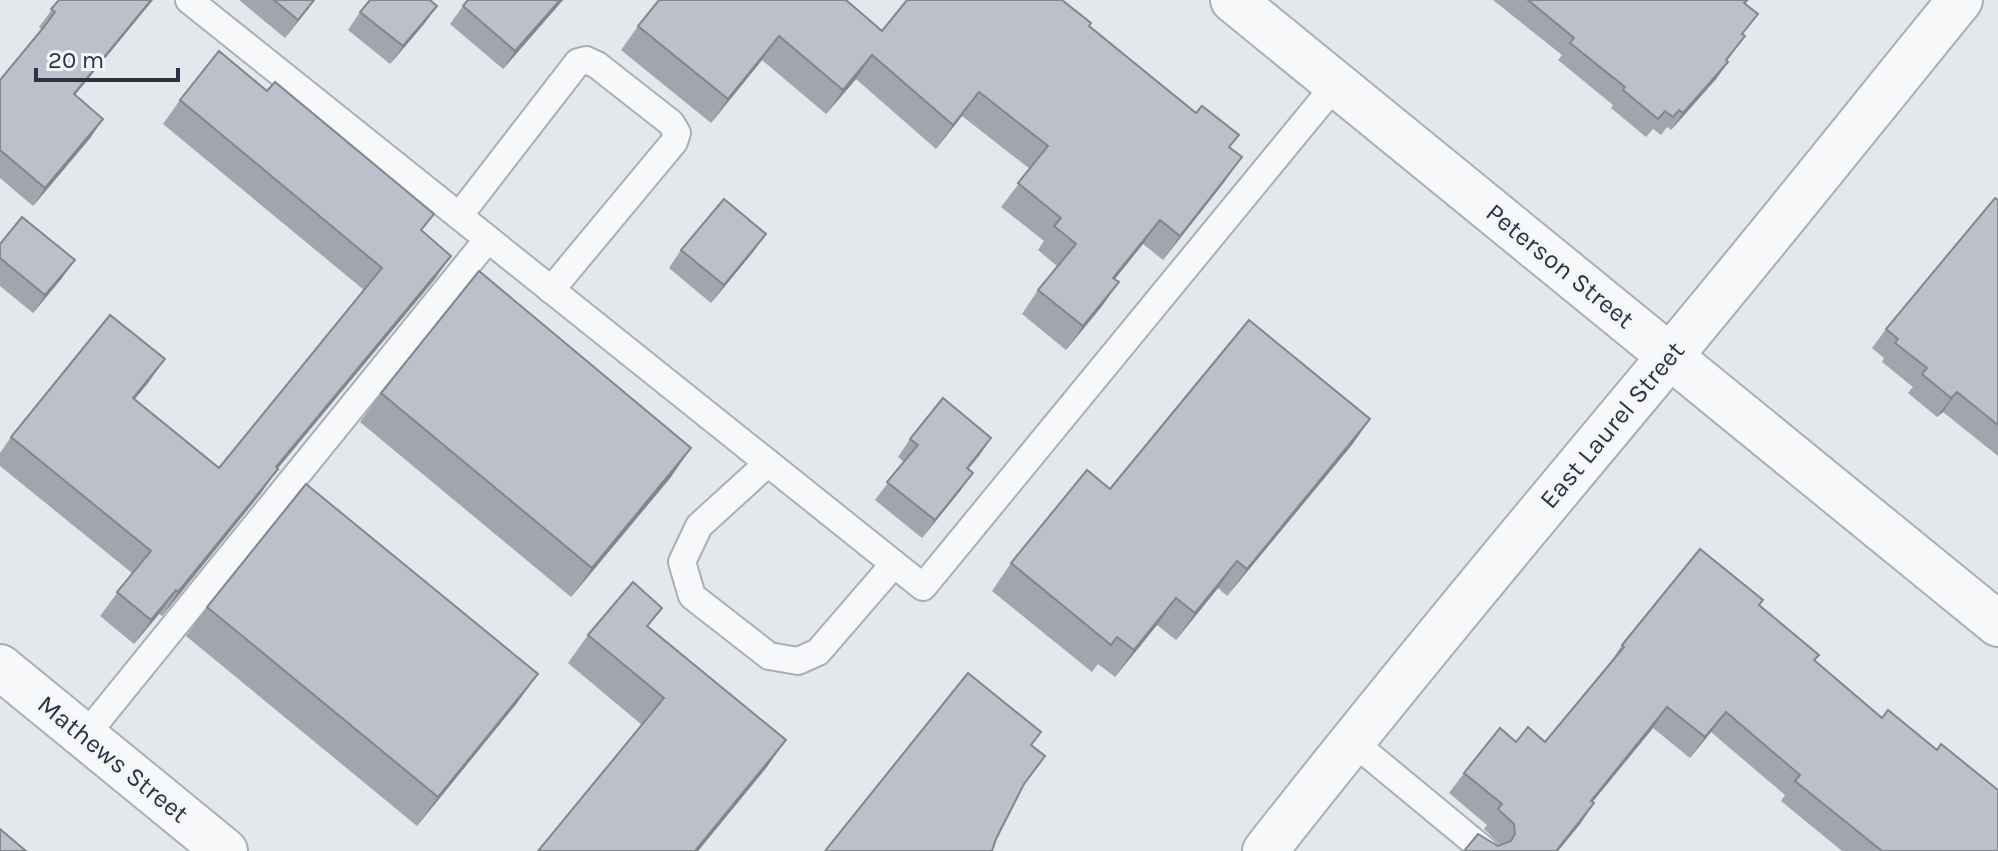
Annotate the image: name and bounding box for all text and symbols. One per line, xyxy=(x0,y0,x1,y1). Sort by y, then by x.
scale bar xyxy=(36,32,178,82)
text: 20 m xyxy=(48,46,104,74)
street label: Peterson Street xyxy=(1480,197,1640,335)
street label: East Laurel Street xyxy=(1533,335,1691,515)
street label: Mathews Street xyxy=(31,689,195,829)

